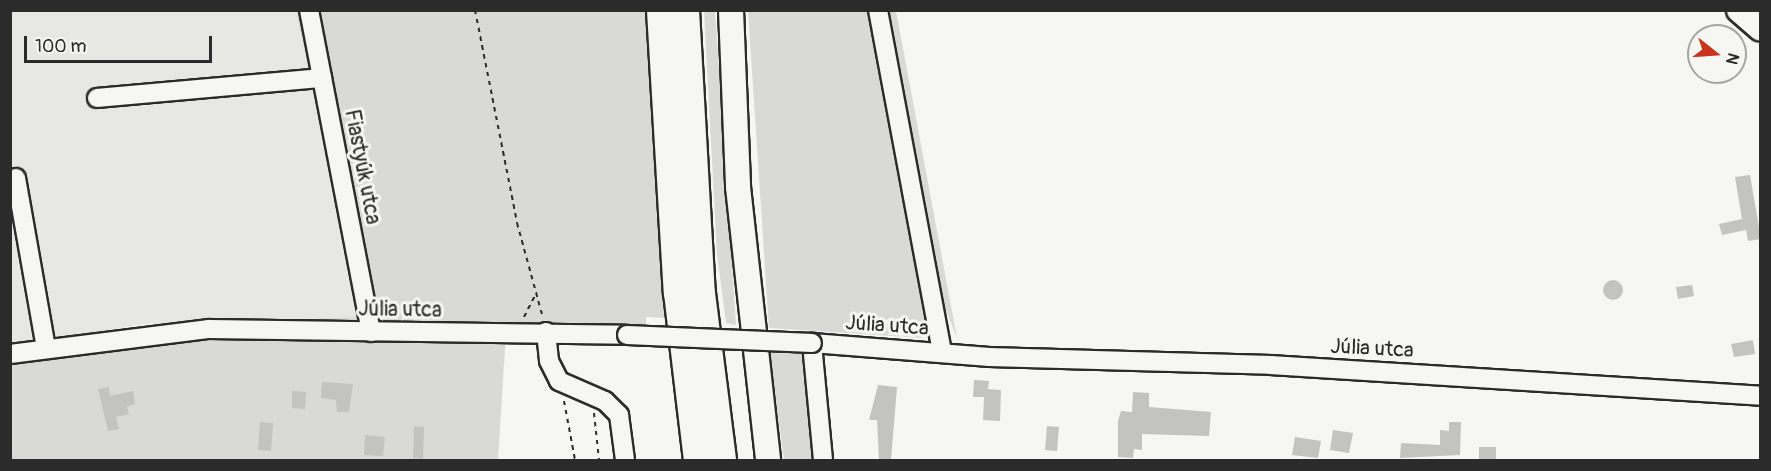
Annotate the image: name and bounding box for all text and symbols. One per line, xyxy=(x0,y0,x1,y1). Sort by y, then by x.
scale bar xyxy=(27,24,214,62)
north arrow xyxy=(1687,24,1747,84)
text: 100 m xyxy=(35,35,87,58)
text: N xyxy=(1721,51,1743,67)
street label: Fiastyúk utca xyxy=(339,107,385,227)
street label: Júlia utca xyxy=(358,297,442,323)
street label: Júlia utca xyxy=(844,311,930,341)
street label: Júlia utca xyxy=(1330,334,1414,364)

